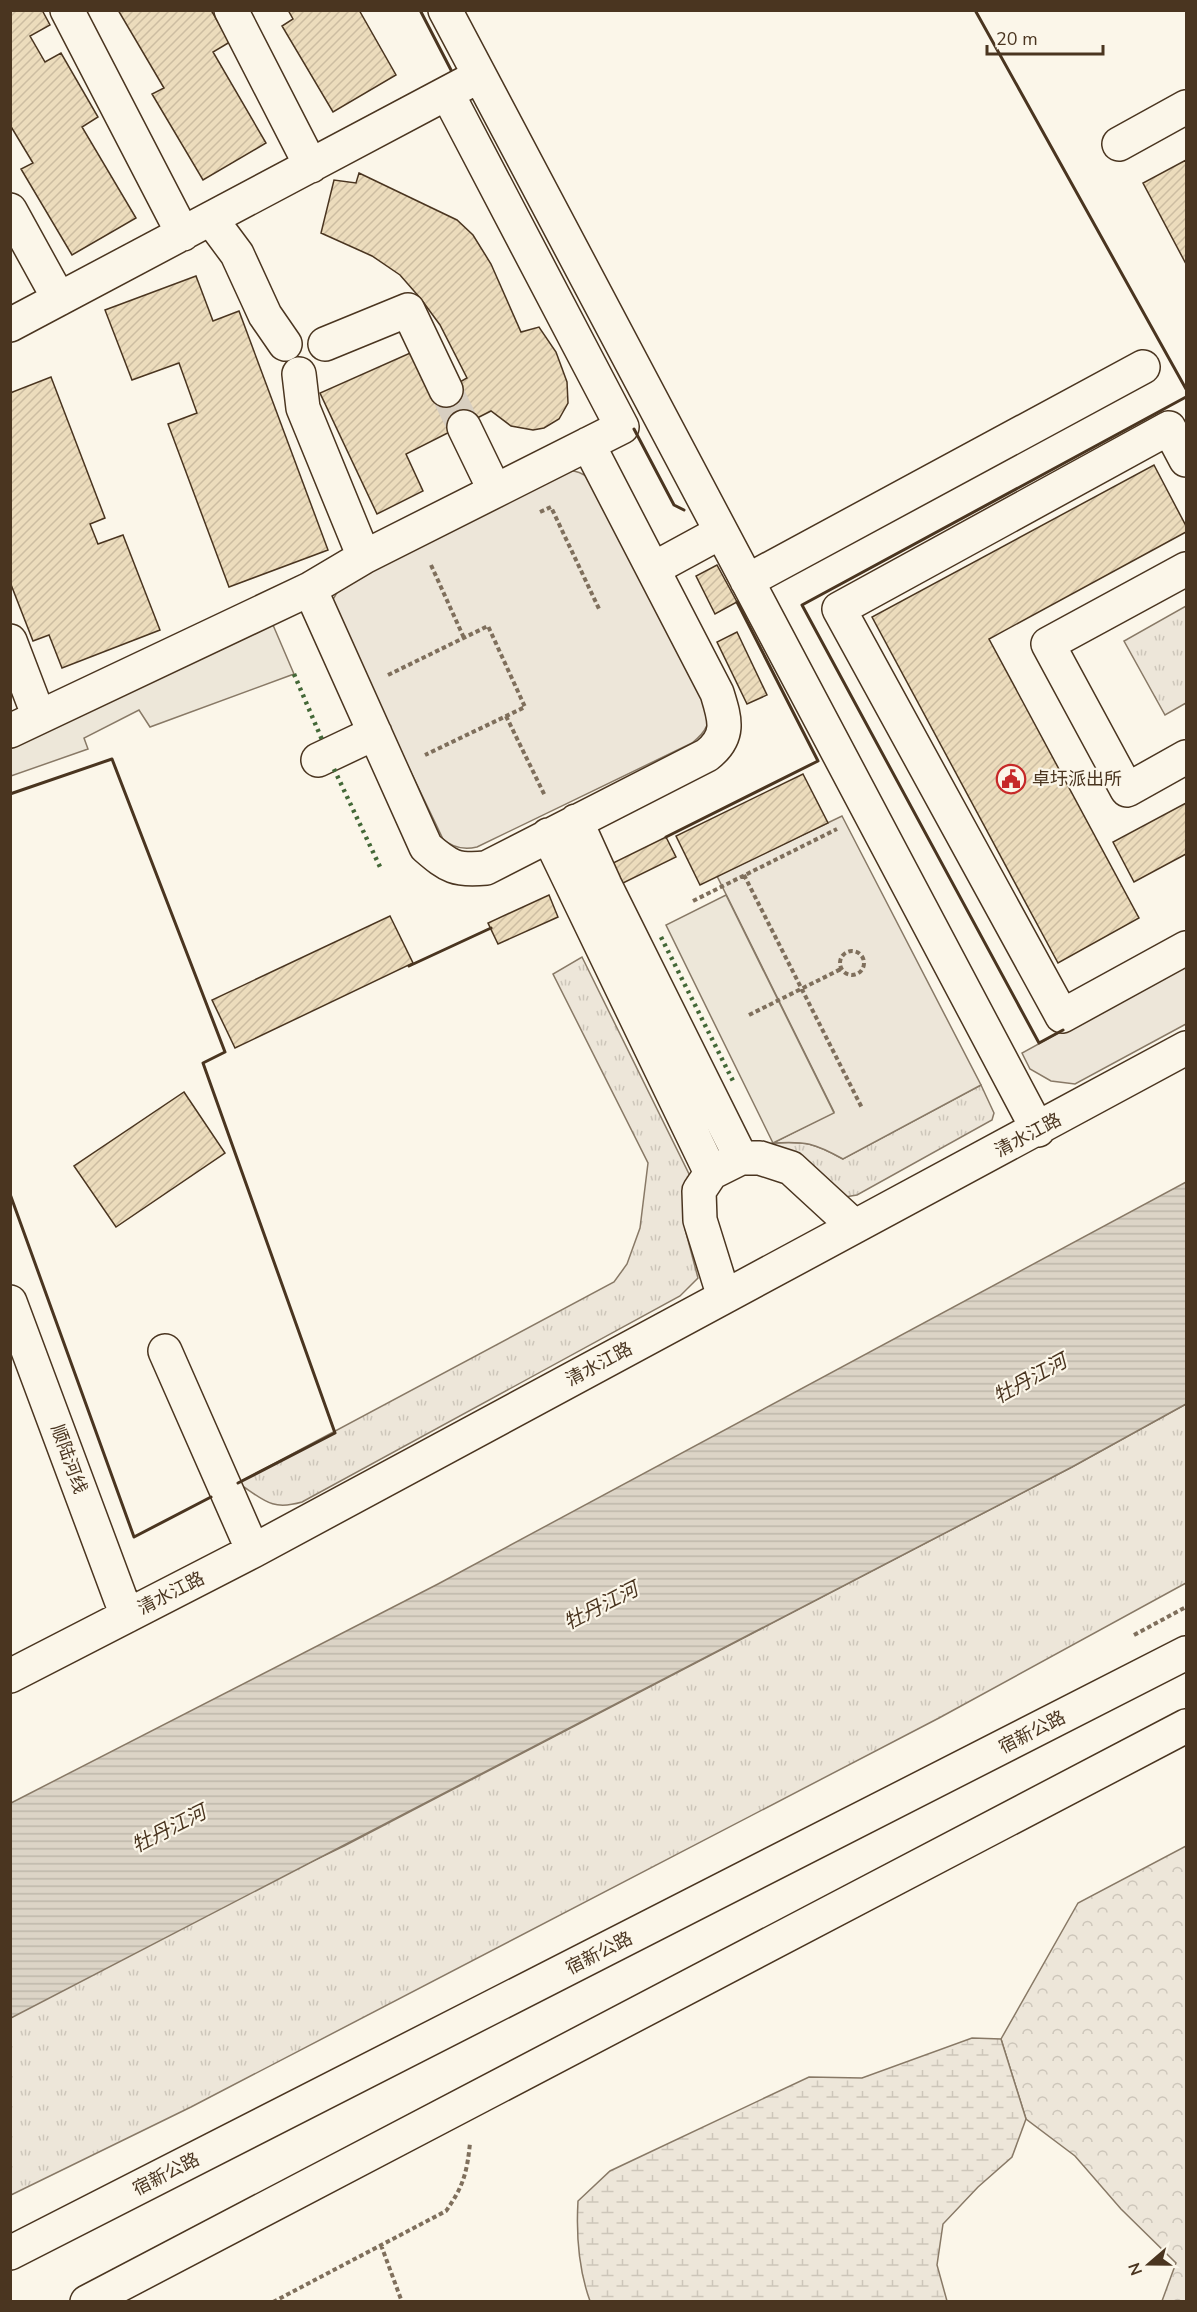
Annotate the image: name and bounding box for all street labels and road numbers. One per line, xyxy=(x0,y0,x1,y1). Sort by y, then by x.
street label: 清水江路 xyxy=(991,1108,1065,1162)
street label: 清水江路 xyxy=(562,1337,636,1391)
street label: 顺陆河线 xyxy=(45,1421,93,1497)
street label: 清水江路 xyxy=(133,1566,209,1620)
street label: 宿新公路 xyxy=(994,1705,1070,1759)
street label: 宿新公路 xyxy=(561,1926,637,1980)
street label: 宿新公路 xyxy=(128,2147,204,2201)

